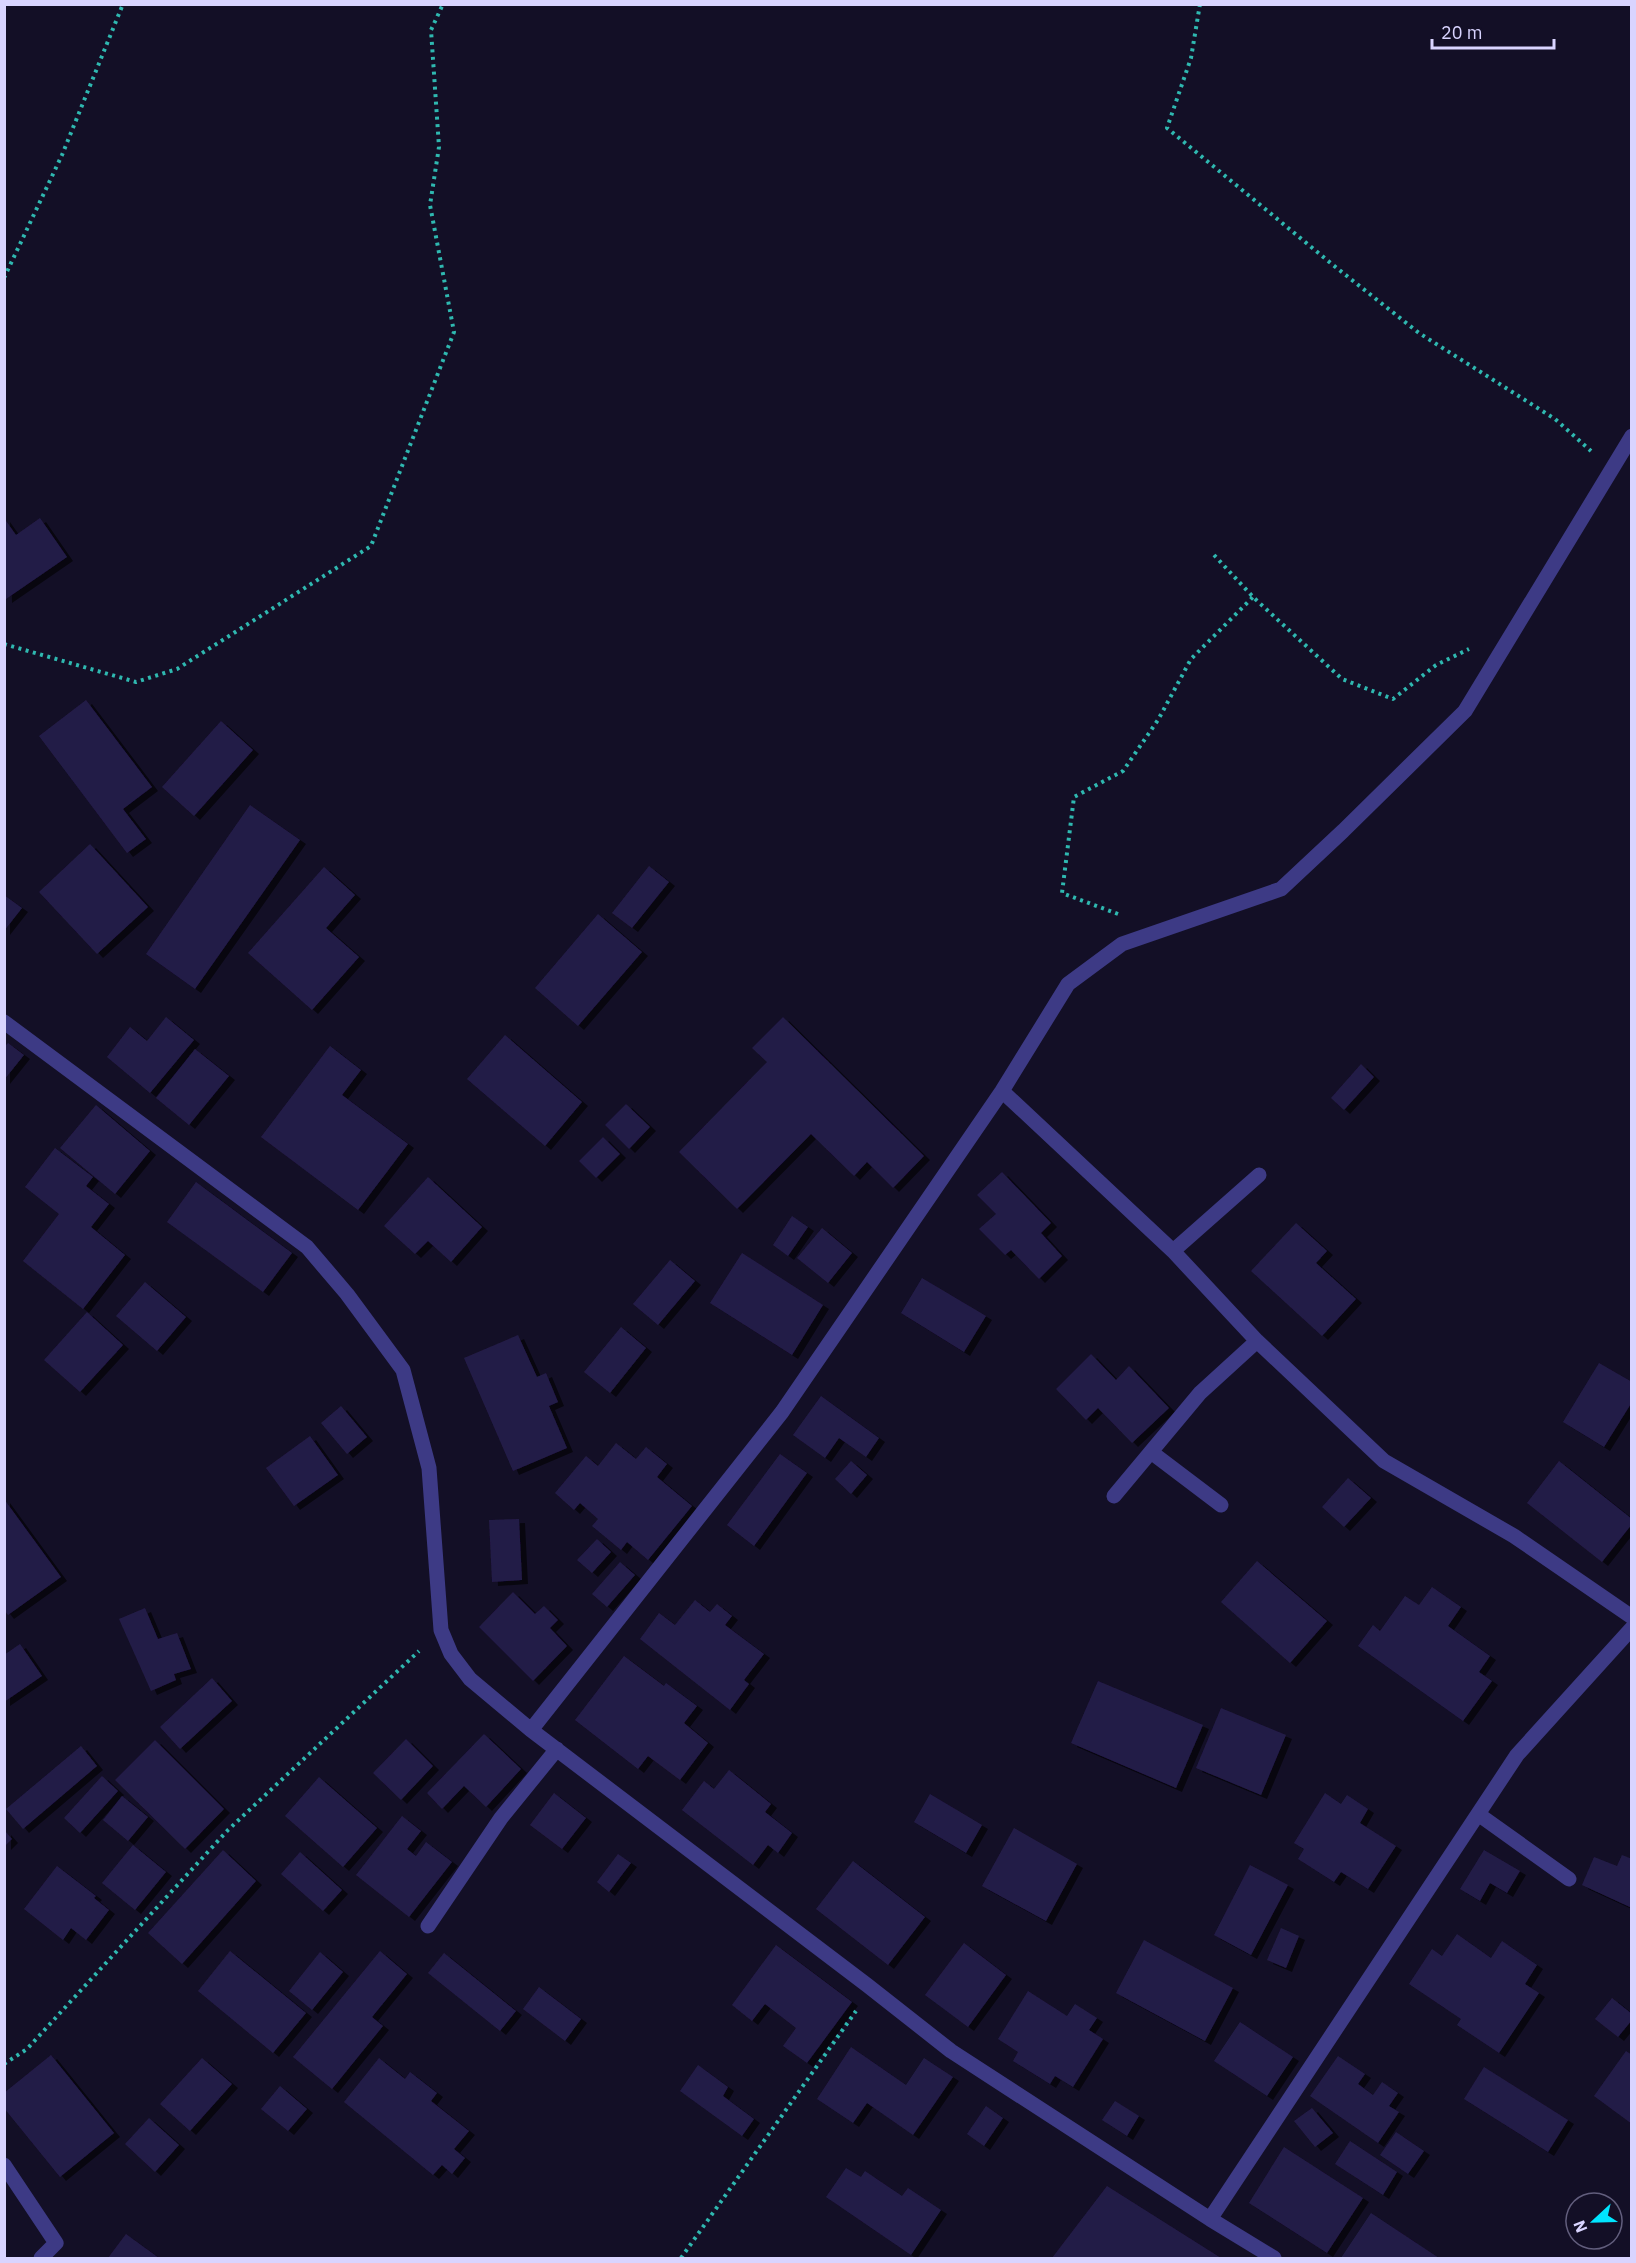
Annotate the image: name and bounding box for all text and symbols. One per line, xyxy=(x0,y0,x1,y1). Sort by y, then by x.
scale bar xyxy=(1432,12,1554,50)
text: 20 m xyxy=(1441,21,1483,44)
north arrow xyxy=(1564,2191,1624,2251)
text: N xyxy=(1569,2217,1592,2236)

